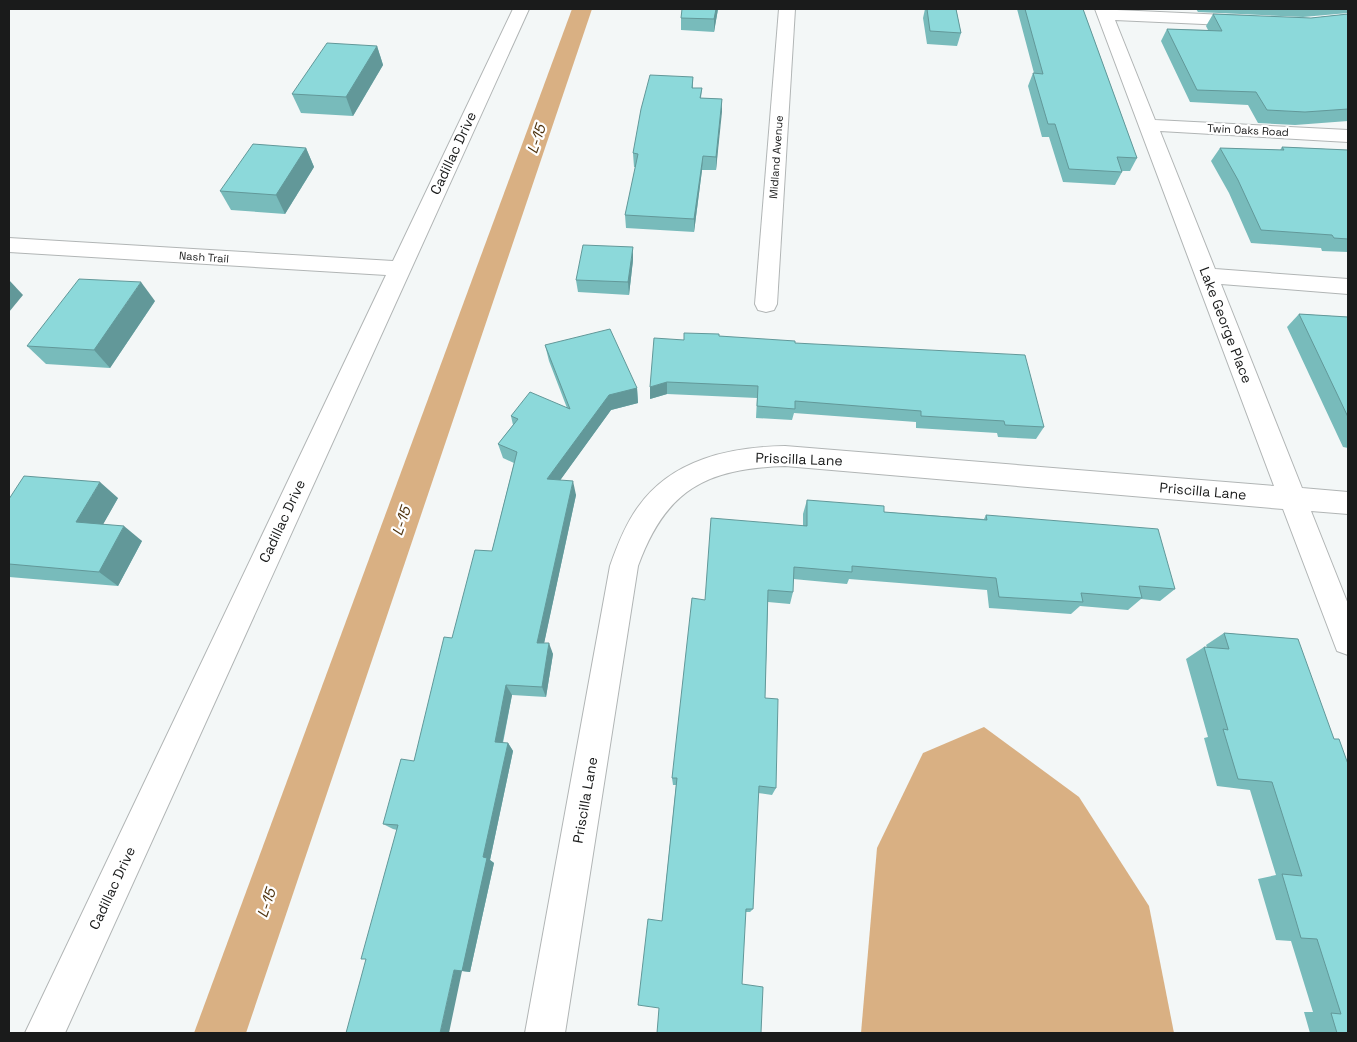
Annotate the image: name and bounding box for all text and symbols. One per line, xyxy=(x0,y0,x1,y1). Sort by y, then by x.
street label: Cadillac Drive xyxy=(426,109,480,197)
street label: Midland Avenue xyxy=(766,115,786,199)
water label: L-15 xyxy=(522,120,550,156)
street label: Twin Oaks Road xyxy=(1207,121,1289,139)
street label: Nash Trail xyxy=(179,248,229,266)
street label: Lake George Place xyxy=(1196,264,1256,386)
street label: Priscilla Lane xyxy=(755,448,843,470)
street label: Cadillac Drive xyxy=(255,477,309,565)
street label: Priscilla Lane xyxy=(1159,478,1247,504)
water label: L-15 xyxy=(387,502,415,538)
street label: Priscilla Lane xyxy=(569,755,601,845)
street label: Cadillac Drive xyxy=(85,844,139,932)
water label: L-15 xyxy=(252,884,280,920)

